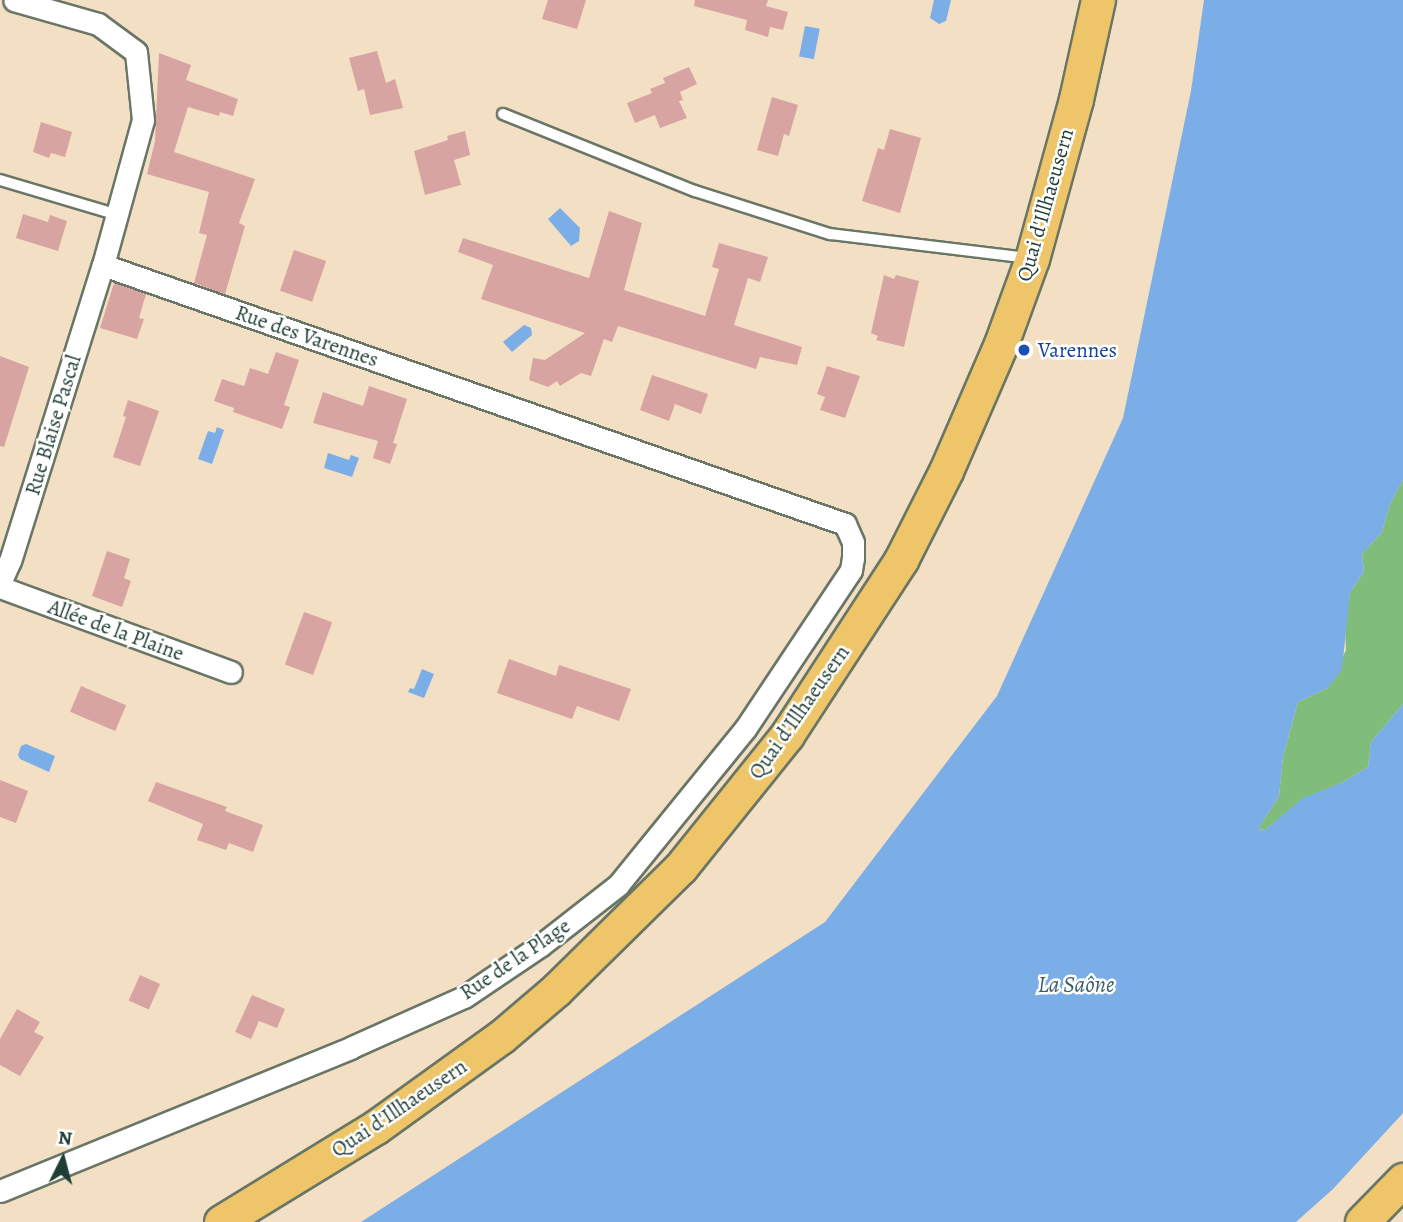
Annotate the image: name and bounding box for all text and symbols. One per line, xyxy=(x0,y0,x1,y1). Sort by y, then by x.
street label: Quai d'Illhaeusern xyxy=(1011,126,1079,284)
street label: Rue des Varennes xyxy=(232,300,382,372)
place label: Varennes xyxy=(1038,337,1117,363)
marker: Varennes xyxy=(1016,342,1032,358)
street label: Rue Blaise Pascal xyxy=(20,352,86,498)
street label: Allée de la Plaine xyxy=(45,594,187,666)
street label: Quai d'Illhaeusern xyxy=(743,640,855,784)
street label: Rue de la Plage xyxy=(455,913,575,1005)
water label: La Saône xyxy=(1038,971,1114,999)
street label: Quai d'Illhaeusern xyxy=(327,1053,471,1163)
north arrow xyxy=(28,1124,98,1194)
text: N xyxy=(57,1124,73,1152)

